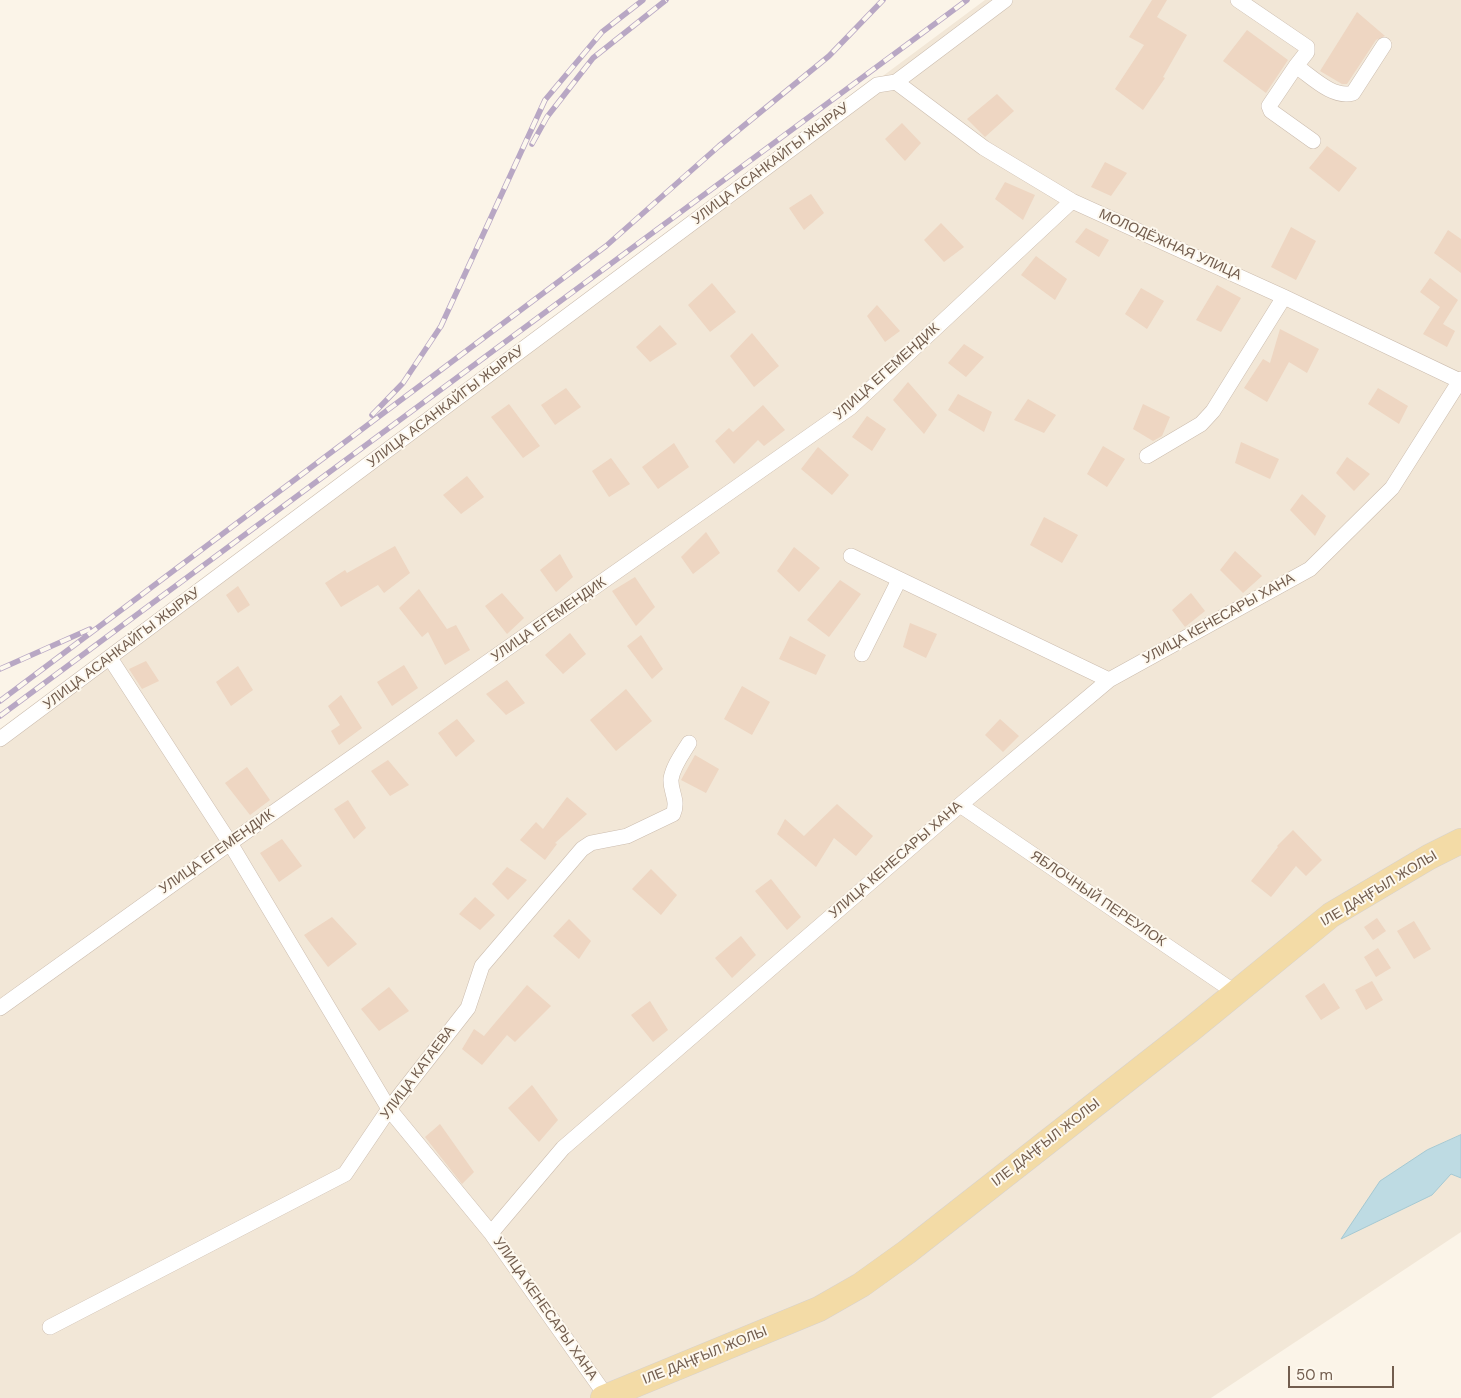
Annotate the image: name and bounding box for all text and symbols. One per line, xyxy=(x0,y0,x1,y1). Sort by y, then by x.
street label: УЛИЦА АСАНКАЙГЫ ЖЫРАУ xyxy=(689,100,853,228)
street label: МОЛОДЁЖНАЯ УЛИЦА xyxy=(1096,206,1244,284)
street label: УЛИЦА ЕГЕМЕНДИК xyxy=(831,320,943,424)
street label: УЛИЦА АСАНКАЙГЫ ЖЫРАУ xyxy=(364,343,528,471)
street label: УЛИЦА КЕНЕСАРЫ ХАНА xyxy=(1140,570,1298,668)
street label: УЛИЦА ЕГЕМЕНДИК xyxy=(488,574,610,666)
street label: УЛИЦА АСАНКАЙГЫ ЖЫРАУ xyxy=(40,585,204,713)
street label: УЛИЦА КЕНЕСАРЫ ХАНА xyxy=(826,798,966,922)
street label: УЛИЦА ЕГЕМЕНДИК xyxy=(156,806,278,898)
street label: ЯБЛОЧНЫЙ ПЕРЕУЛОК xyxy=(1027,847,1169,951)
street label: ІЛЕ ДАҢҒЫЛ ЖОЛЫ xyxy=(1318,848,1440,930)
street label: УЛИЦА КАТАЕВА xyxy=(377,1023,459,1123)
street label: ІЛЕ ДАҢҒЫЛ ЖОЛЫ xyxy=(988,1095,1104,1191)
street label: УЛИЦА КЕНЕСАРЫ ХАНА xyxy=(489,1234,601,1384)
street label: ІЛЕ ДАҢҒЫЛ ЖОЛЫ xyxy=(640,1323,770,1389)
scale bar xyxy=(1291,1356,1397,1388)
text: 50 m xyxy=(1296,1365,1333,1385)

